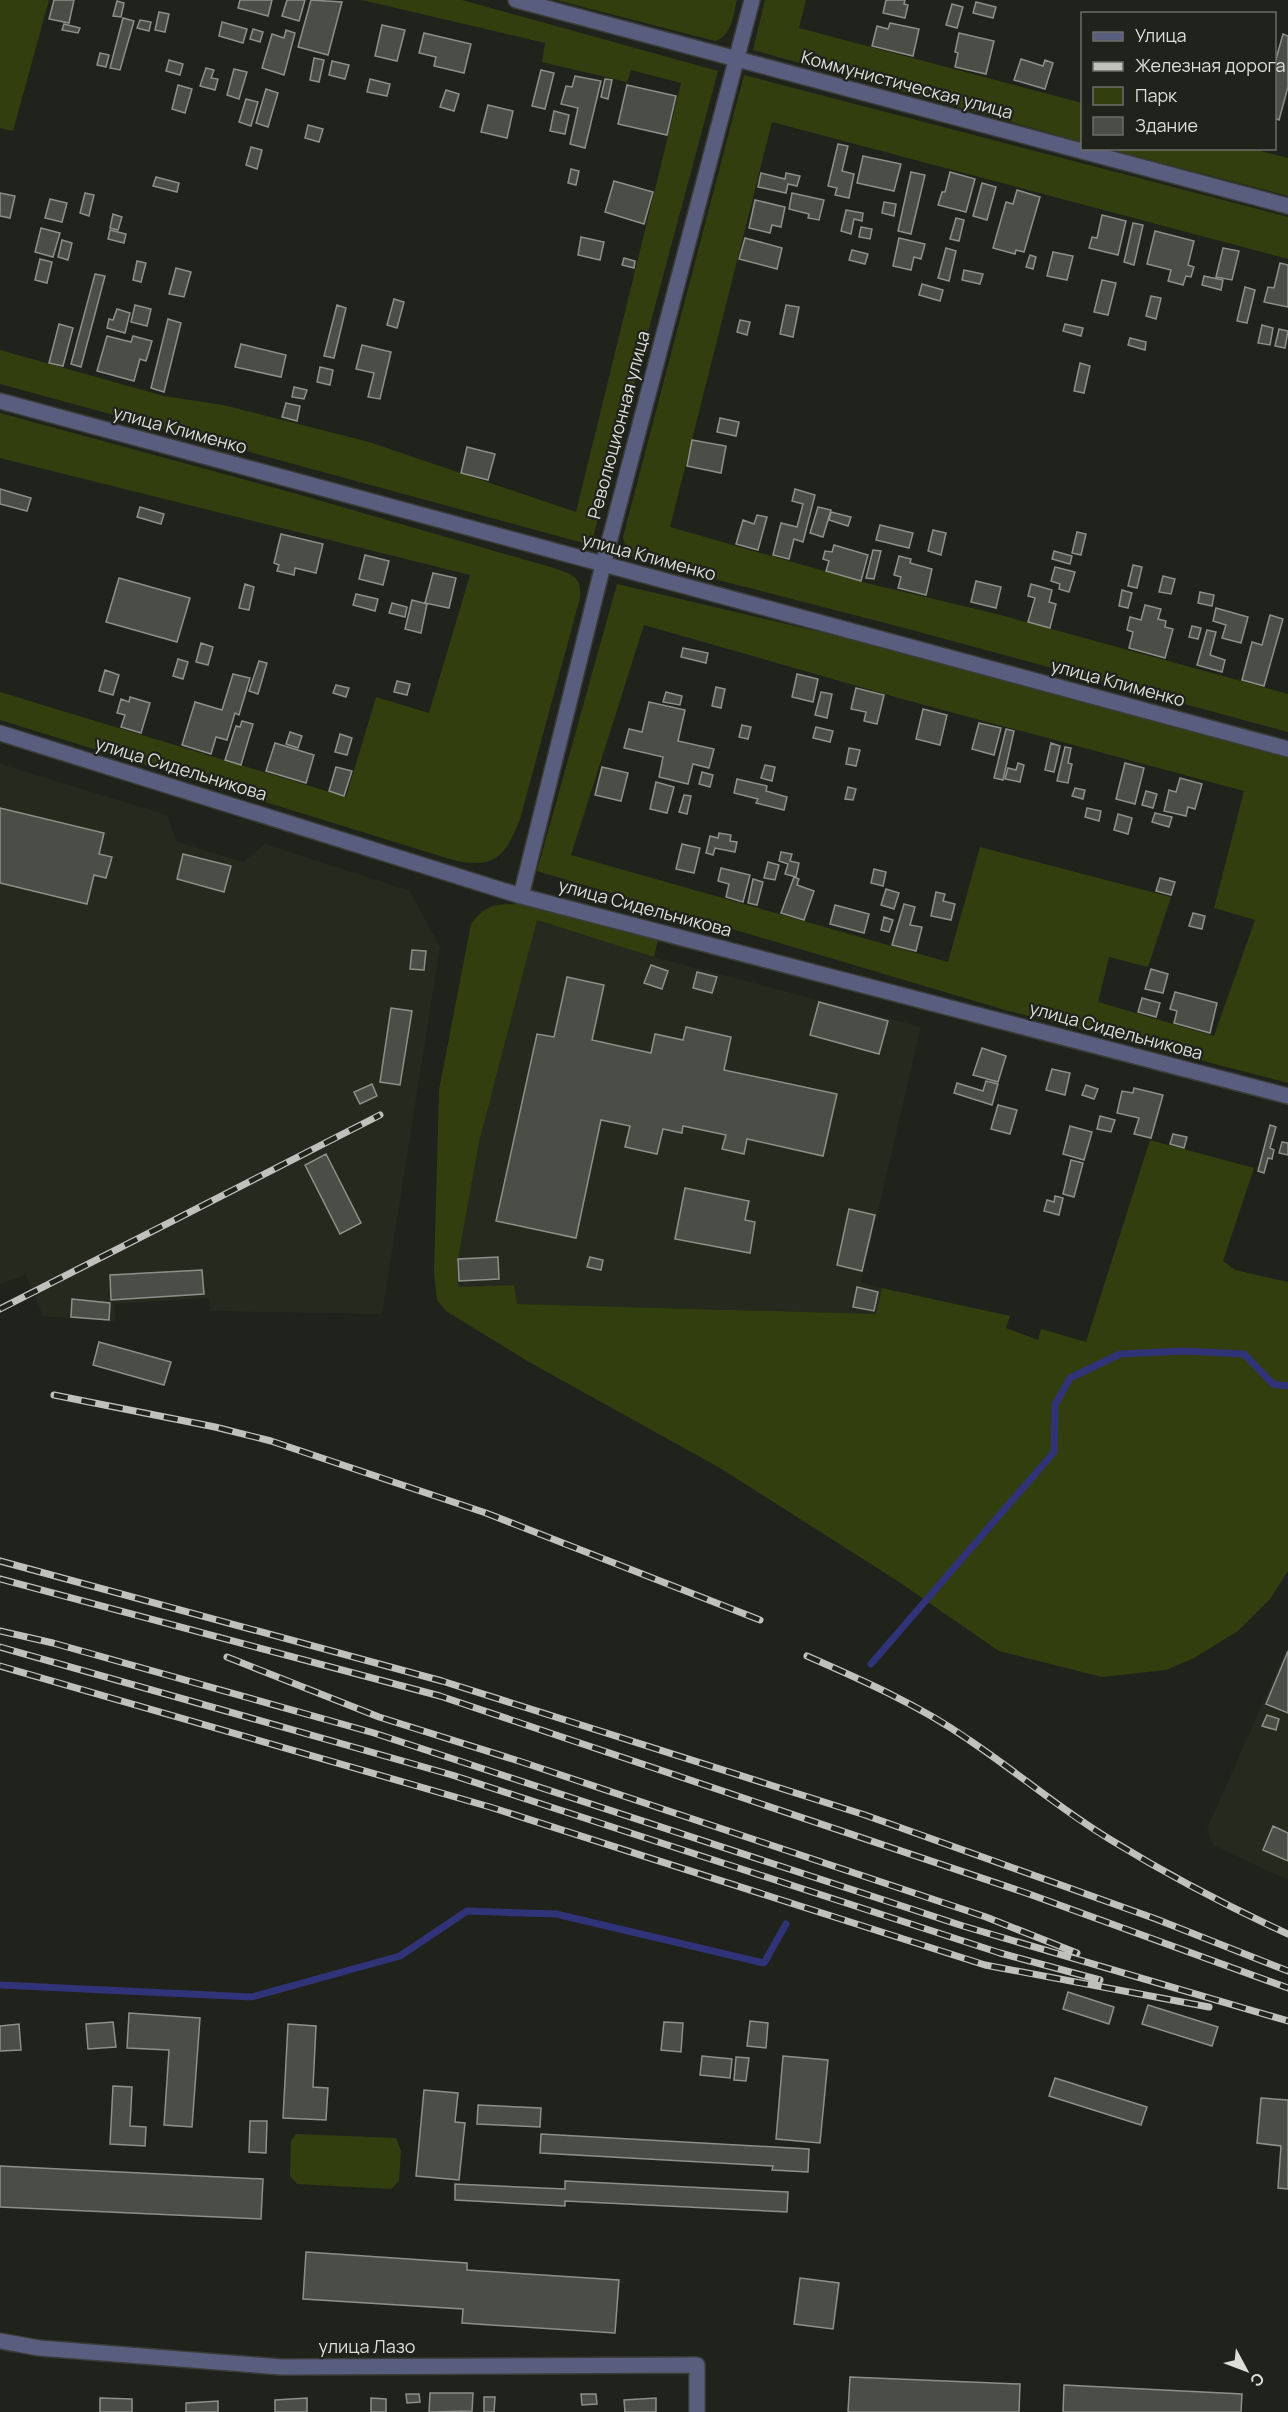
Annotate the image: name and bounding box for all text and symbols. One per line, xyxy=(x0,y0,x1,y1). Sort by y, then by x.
legend xyxy=(1081,12,1276,150)
text: Улица xyxy=(1135,23,1187,47)
street label: Коммунистическая улица xyxy=(799,44,1016,124)
text: Железная дорога xyxy=(1135,53,1286,77)
text: Парк xyxy=(1135,83,1178,107)
text: Здание xyxy=(1135,113,1198,137)
street label: Революционная улица xyxy=(581,328,655,522)
street label: улица Клименко xyxy=(110,400,250,458)
street label: улица Клименко xyxy=(579,527,719,585)
street label: улица Клименко xyxy=(1048,653,1188,711)
street label: улица Сидельникова xyxy=(92,730,270,806)
street label: улица Сидельникова xyxy=(556,872,735,942)
street label: улица Сидельникова xyxy=(1027,995,1206,1065)
street label: улица Лазо xyxy=(319,2334,415,2358)
north arrow xyxy=(1216,2340,1276,2400)
text: С xyxy=(1245,2368,1270,2392)

